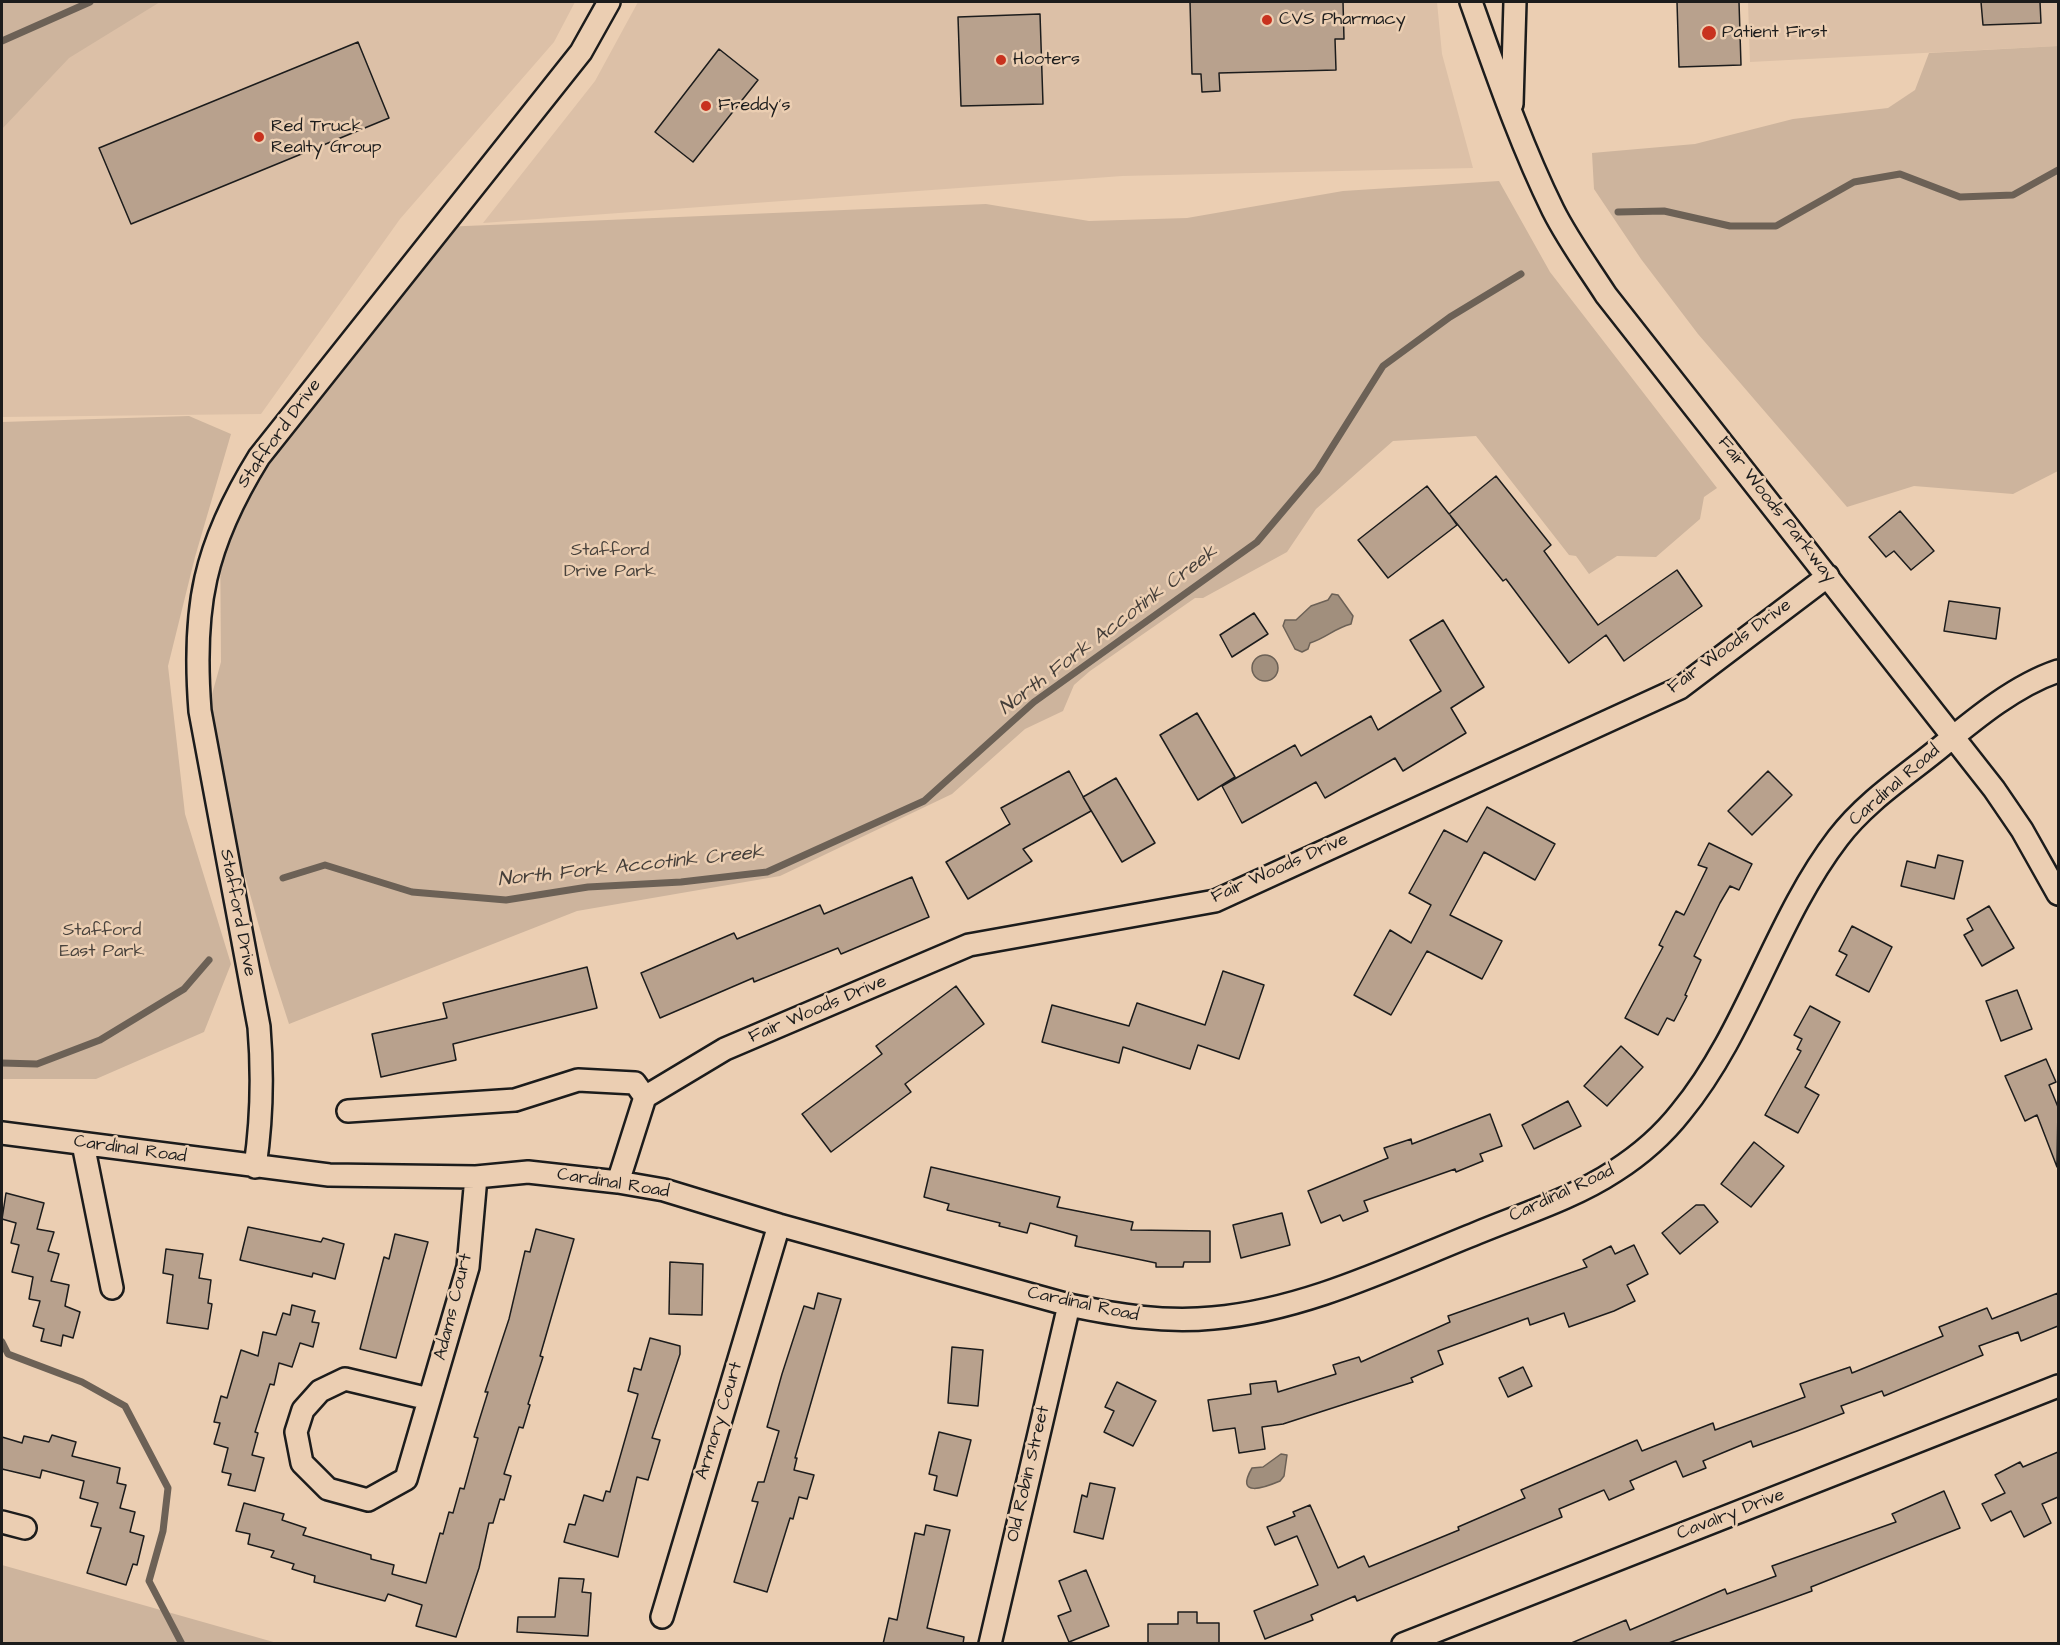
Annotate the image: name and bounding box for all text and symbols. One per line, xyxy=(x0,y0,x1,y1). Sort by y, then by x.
place label: CVS Pharmacy xyxy=(1279,9,1406,31)
marker: CVS Pharmacy xyxy=(1260,13,1274,27)
place label: Patient First xyxy=(1722,22,1827,44)
marker: Patient First xyxy=(1700,24,1718,42)
place label: Hooters xyxy=(1013,49,1080,71)
marker: Hooters xyxy=(994,53,1008,67)
place label: Freddy's xyxy=(718,95,790,117)
marker: Freddy's xyxy=(699,99,713,113)
place label: Red Truck Realty Group xyxy=(271,116,382,158)
marker: Red Truck Realty Group xyxy=(252,130,266,144)
street label: Stafford Drive xyxy=(233,375,327,493)
street label: Fair Woods Parkway xyxy=(1712,433,1840,587)
park label: Stafford Drive Park xyxy=(564,540,656,582)
water label: North Fork Accotink Creek xyxy=(995,541,1223,721)
street label: Fair Woods Drive xyxy=(1664,595,1796,699)
street label: Cardinal Road xyxy=(1845,741,1945,831)
street label: Fair Woods Drive xyxy=(1208,829,1352,909)
water label: North Fork Accotink Creek xyxy=(497,841,765,893)
street label: Stafford Drive xyxy=(214,847,260,979)
park label: Stafford East Park xyxy=(60,920,144,962)
street label: Fair Woods Drive xyxy=(746,971,890,1049)
street label: Cardinal Road xyxy=(72,1131,188,1169)
street label: Cardinal Road xyxy=(1506,1160,1618,1228)
street label: Cardinal Road xyxy=(555,1164,671,1204)
street label: Adams Court xyxy=(430,1251,478,1363)
street label: Cardinal Road xyxy=(1025,1283,1141,1327)
street label: Armory Court xyxy=(692,1360,748,1482)
street label: Old Robin Street xyxy=(1003,1404,1055,1544)
street label: Cavalry Drive xyxy=(1674,1485,1788,1545)

